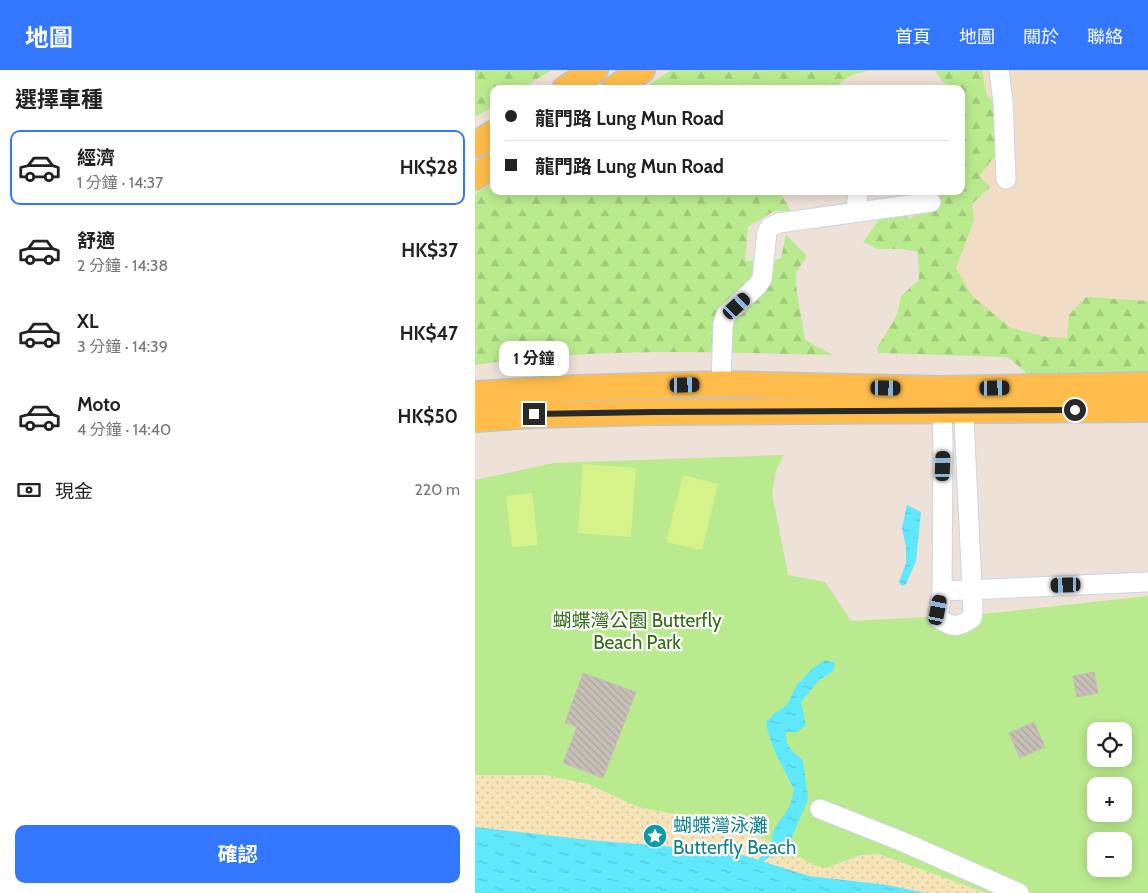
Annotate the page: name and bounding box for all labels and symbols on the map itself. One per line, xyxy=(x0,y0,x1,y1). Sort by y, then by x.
car xyxy=(720,290,753,322)
callout: 1 分鐘 xyxy=(499,342,569,376)
car xyxy=(669,377,700,393)
car xyxy=(870,380,901,396)
car xyxy=(979,380,1010,396)
route start xyxy=(1064,399,1086,421)
route end xyxy=(523,403,545,425)
car xyxy=(934,451,951,481)
car xyxy=(1050,577,1081,593)
car xyxy=(927,594,948,626)
park label: 蝴蝶灣公園 Butterfly Beach Park xyxy=(552,609,722,654)
place label: 蝴蝶灣泳灘 Butterfly Beach xyxy=(673,814,796,859)
place icon: 蝴蝶灣泳灘 Butterfly Beach xyxy=(642,823,668,849)

